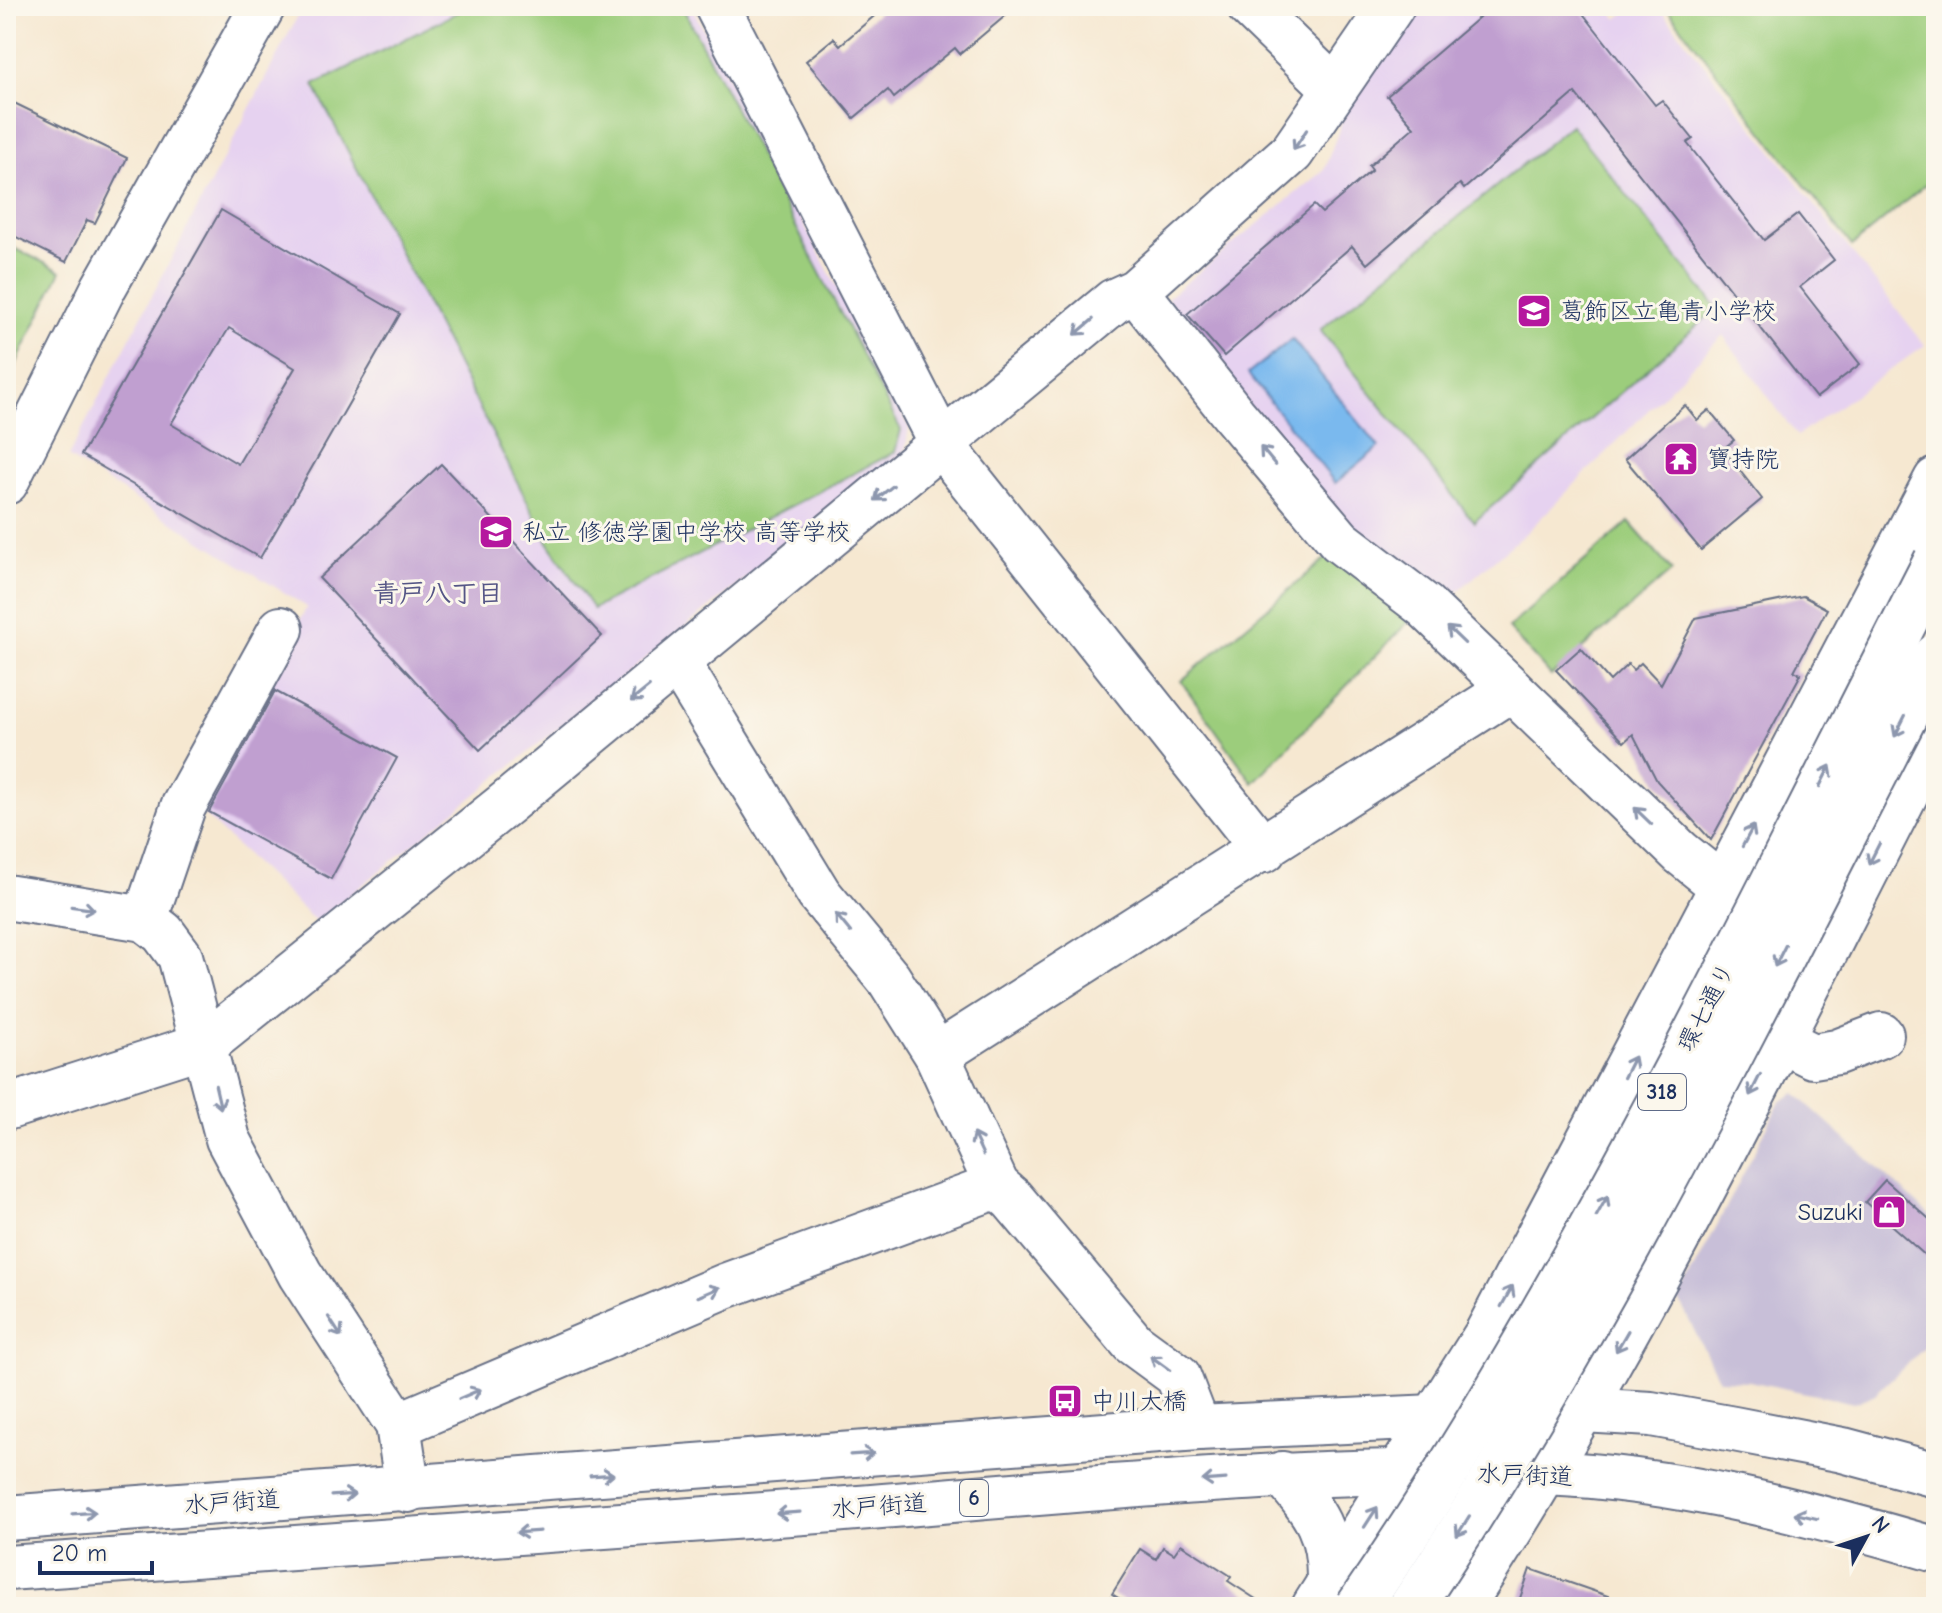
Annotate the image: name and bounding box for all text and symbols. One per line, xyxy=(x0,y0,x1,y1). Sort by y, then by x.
one-way arrow xyxy=(1292,128,1308,151)
school or university icon: 葛飾区立亀青小学校 xyxy=(1515,292,1553,330)
place label: 葛飾区立亀青小学校 xyxy=(1560,297,1776,325)
one-way arrow xyxy=(1074,318,1094,336)
temple icon: 寶持院 xyxy=(1662,440,1700,478)
place label: 寶持院 xyxy=(1707,445,1779,473)
one-way arrow xyxy=(1260,447,1278,467)
one-way arrow xyxy=(874,484,895,502)
school or university icon: 私立 修徳学園中学校 高等学校 xyxy=(477,513,515,551)
place label: 私立 修徳学園中学校 高等学校 xyxy=(522,518,850,546)
district label: 青戸八丁目 xyxy=(373,579,503,609)
one-way arrow xyxy=(1447,626,1466,645)
one-way arrow xyxy=(630,685,651,703)
one-way arrow xyxy=(1892,713,1907,737)
one-way arrow xyxy=(1818,765,1834,788)
one-way arrow xyxy=(1633,806,1653,825)
one-way arrow xyxy=(1741,824,1757,848)
one-way arrow xyxy=(1866,842,1882,866)
one-way arrow xyxy=(70,901,95,916)
one-way arrow xyxy=(834,913,852,934)
one-way arrow xyxy=(1772,944,1787,968)
street label: 環七通り xyxy=(1672,958,1740,1056)
one-way arrow xyxy=(1622,1055,1637,1079)
one-way arrow xyxy=(1747,1073,1762,1097)
road number: 318 xyxy=(1638,1074,1686,1110)
one-way arrow xyxy=(211,1083,226,1109)
one-way arrow xyxy=(970,1132,985,1156)
shop icon: Suzuki xyxy=(1870,1193,1908,1231)
one-way arrow xyxy=(1595,1195,1611,1218)
place label: Suzuki xyxy=(1798,1198,1863,1226)
one-way arrow xyxy=(696,1284,721,1299)
one-way arrow xyxy=(1500,1285,1516,1309)
one-way arrow xyxy=(326,1316,343,1338)
one-way arrow xyxy=(1614,1328,1629,1352)
one-way arrow xyxy=(1150,1355,1172,1371)
bus stop icon: 中川大橋 xyxy=(1046,1382,1084,1420)
one-way arrow xyxy=(457,1386,482,1400)
place label: 中川大橋 xyxy=(1091,1387,1187,1415)
one-way arrow xyxy=(848,1447,875,1462)
street label: 水戸街道 xyxy=(1477,1459,1573,1491)
one-way arrow xyxy=(588,1467,615,1482)
one-way arrow xyxy=(1202,1473,1228,1488)
road number: 6 xyxy=(960,1480,988,1516)
street label: 水戸街道 xyxy=(183,1485,281,1519)
one-way arrow xyxy=(329,1487,356,1502)
street label: 水戸街道 xyxy=(830,1489,928,1523)
north arrow xyxy=(1826,1497,1906,1577)
one-way arrow xyxy=(70,1505,97,1520)
one-way arrow xyxy=(775,1506,802,1521)
one-way arrow xyxy=(1362,1507,1379,1529)
one-way arrow xyxy=(1794,1507,1820,1522)
text: N xyxy=(1866,1511,1895,1539)
one-way arrow xyxy=(1455,1514,1471,1537)
scale bar xyxy=(40,1525,152,1575)
one-way arrow xyxy=(516,1525,542,1540)
text: 20 m xyxy=(52,1539,107,1567)

